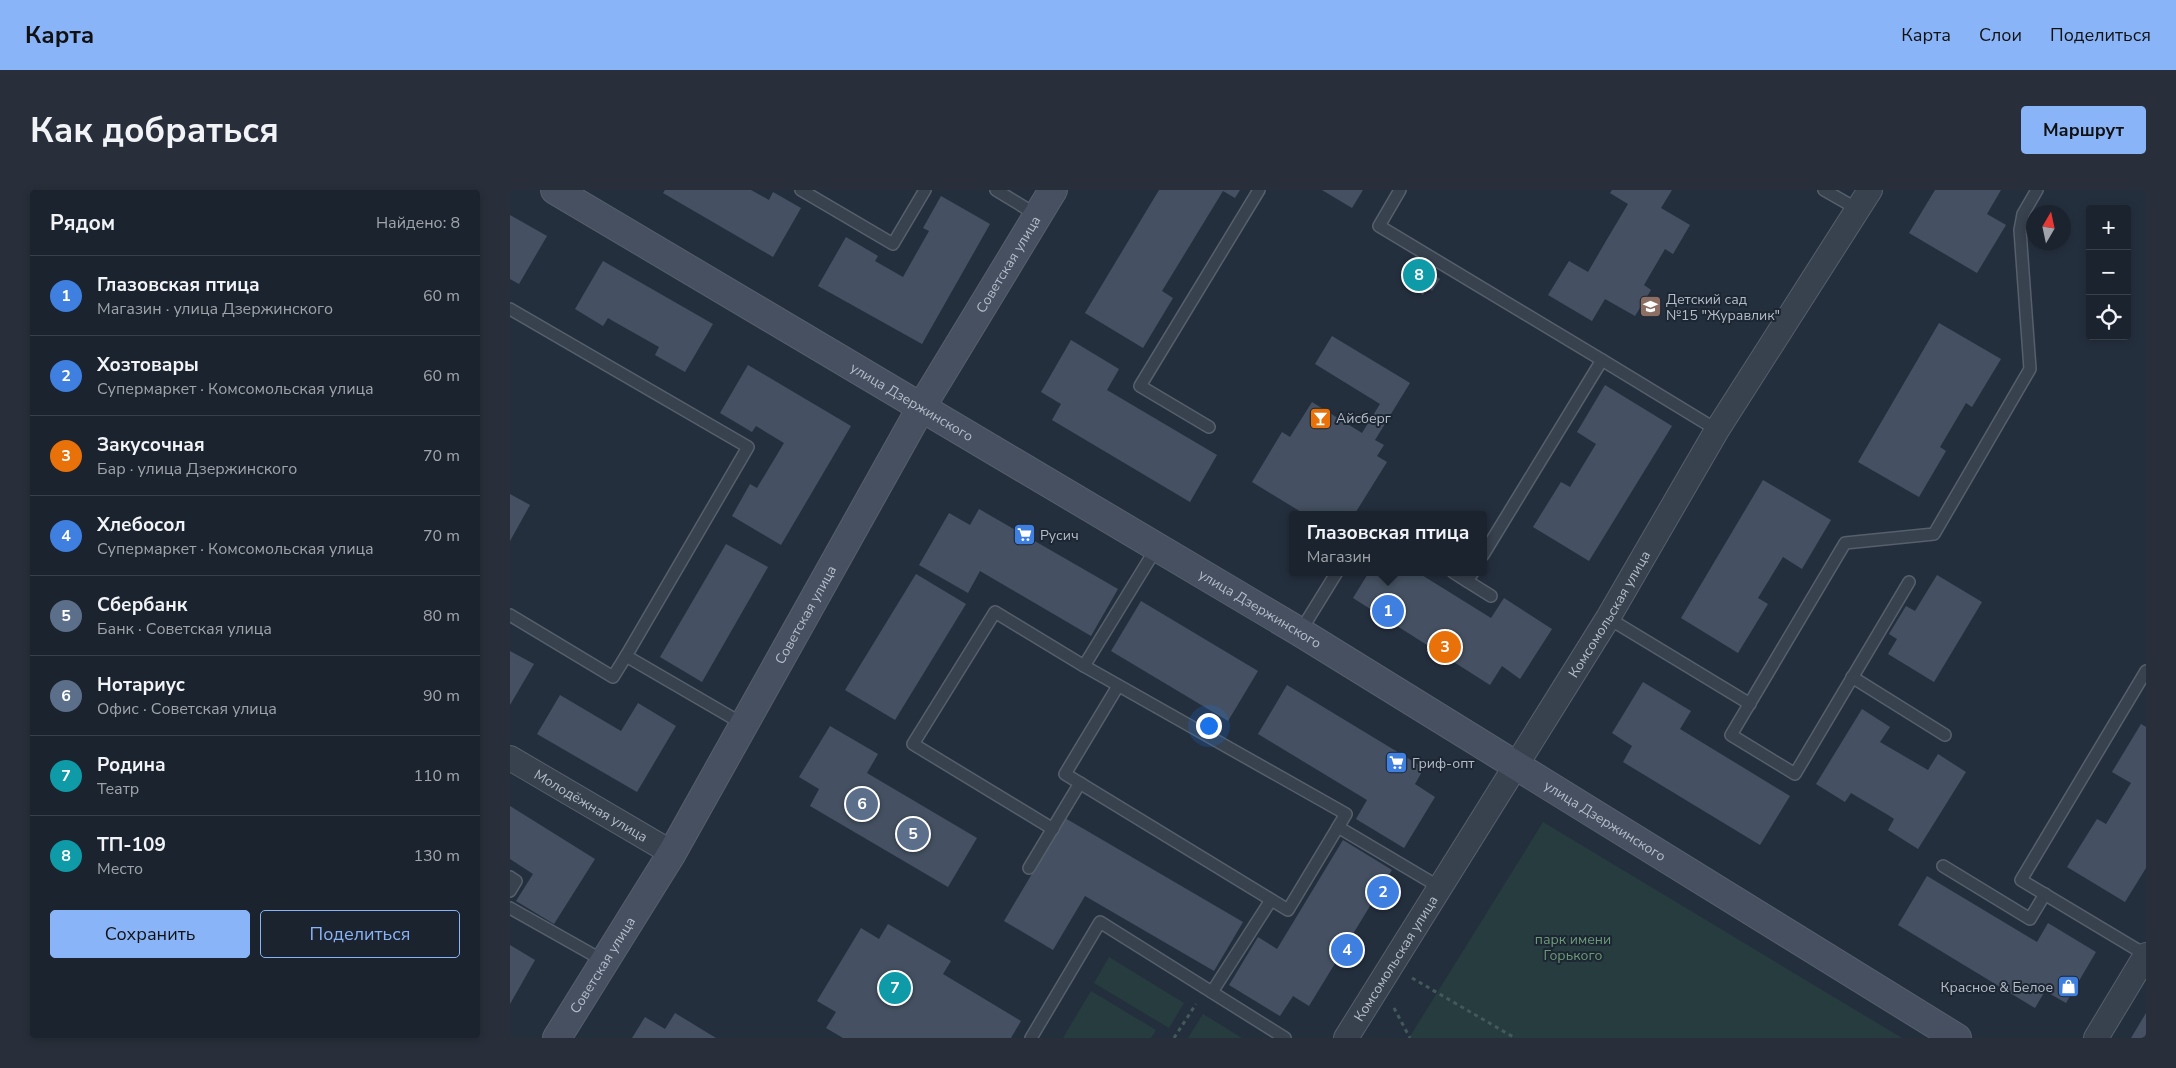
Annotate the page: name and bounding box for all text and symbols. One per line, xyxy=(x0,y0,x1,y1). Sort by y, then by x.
text: Карта xyxy=(25,19,94,51)
text: Карта xyxy=(1901,23,1951,47)
text: Слои xyxy=(1979,23,2022,47)
text: Поделиться xyxy=(2050,23,2151,47)
button: Маршрут xyxy=(2021,106,2146,154)
text: Как добраться xyxy=(30,107,279,154)
north arrow xyxy=(2026,205,2071,250)
map controls xyxy=(2086,205,2131,340)
button: + xyxy=(2086,205,2131,250)
text: Рядом xyxy=(50,209,115,237)
text: Найдено: 8 xyxy=(376,212,460,234)
street label: Советская улица xyxy=(971,212,1045,316)
button: − xyxy=(2086,250,2131,295)
pin: 8 xyxy=(1403,256,1435,294)
text: Глазовская птица xyxy=(97,272,260,298)
text: 1 xyxy=(61,285,71,307)
text: 60 m xyxy=(423,285,460,307)
place label: Детский сад №15 "Журавлик" xyxy=(1666,290,1780,325)
school or university icon: Детский сад №15 "Журавлик" xyxy=(1638,295,1662,319)
button: locate xyxy=(2086,295,2131,340)
text: Магазин · улица Дзержинского xyxy=(97,298,333,320)
text: Хозтовары xyxy=(97,352,199,378)
street label: улица Дзержинского xyxy=(847,358,977,446)
text: 2 xyxy=(61,365,71,387)
text: 60 m xyxy=(423,365,460,387)
text: Супермаркет · Комсомольская улица xyxy=(97,378,374,400)
bar icon: Айсберг xyxy=(1308,406,1332,430)
place label: Айсберг xyxy=(1336,409,1391,428)
text: Закусочная xyxy=(97,432,205,458)
text: 3 xyxy=(61,445,71,467)
text: 70 m xyxy=(423,445,460,467)
text: Бар · улица Дзержинского xyxy=(97,458,297,480)
popup xyxy=(1289,511,1487,576)
text: Хлебосол xyxy=(97,512,186,538)
text: Глазовская птица xyxy=(1307,520,1469,546)
supermarket icon: Русич xyxy=(1012,523,1036,547)
text: 4 xyxy=(61,525,71,547)
text: 70 m xyxy=(423,525,460,547)
place label: Русич xyxy=(1040,526,1079,545)
text: Супермаркет · Комсомольская улица xyxy=(97,538,374,560)
text: Магазин xyxy=(1307,546,1371,568)
street label: Комсомольская улица xyxy=(1564,547,1655,681)
street label: Советская улица xyxy=(770,562,841,667)
street label: улица Дзержинского xyxy=(1195,565,1325,653)
text: Сбербанк xyxy=(97,592,187,618)
pin: 1 xyxy=(1372,592,1404,630)
text: 5 xyxy=(61,605,71,627)
text: 80 m xyxy=(423,605,460,627)
text: Банк · Советская улица xyxy=(97,618,272,640)
pin: 3 xyxy=(1429,628,1461,666)
text: Нотариус xyxy=(97,672,185,698)
text: 6 xyxy=(61,685,71,707)
text: 90 m xyxy=(423,685,460,707)
text: Офис · Советская улица xyxy=(97,698,277,720)
your location xyxy=(1196,713,1222,739)
supermarket icon: Гриф-опт xyxy=(1384,751,1408,775)
text: Родина xyxy=(97,752,166,778)
place label: Гриф-опт xyxy=(1412,754,1475,773)
text: 7 xyxy=(61,765,71,787)
text: 110 m xyxy=(413,765,460,787)
street label: Молодёжная улица xyxy=(531,765,651,846)
street label: улица Дзержинского xyxy=(1541,776,1670,865)
text: Театр xyxy=(97,778,139,800)
pin: 6 xyxy=(846,785,878,823)
pin: 5 xyxy=(897,815,929,853)
text: ТП-109 xyxy=(97,832,166,858)
text: 8 xyxy=(61,845,71,867)
text: 130 m xyxy=(413,845,460,867)
text: Место xyxy=(97,858,143,880)
pin: 2 xyxy=(1367,873,1399,911)
street label: Комсомольская улица xyxy=(1349,892,1442,1025)
button: Сохранить xyxy=(50,910,250,958)
button: Поделиться xyxy=(260,910,460,958)
street label: Советская улица xyxy=(565,913,640,1017)
park label: парк имени Горького xyxy=(1535,930,1611,965)
pin: 4 xyxy=(1331,931,1363,969)
pin: 7 xyxy=(879,969,911,1007)
shop icon: Красное & Белое xyxy=(2057,975,2081,999)
place label: Красное & Белое xyxy=(1941,978,2053,997)

